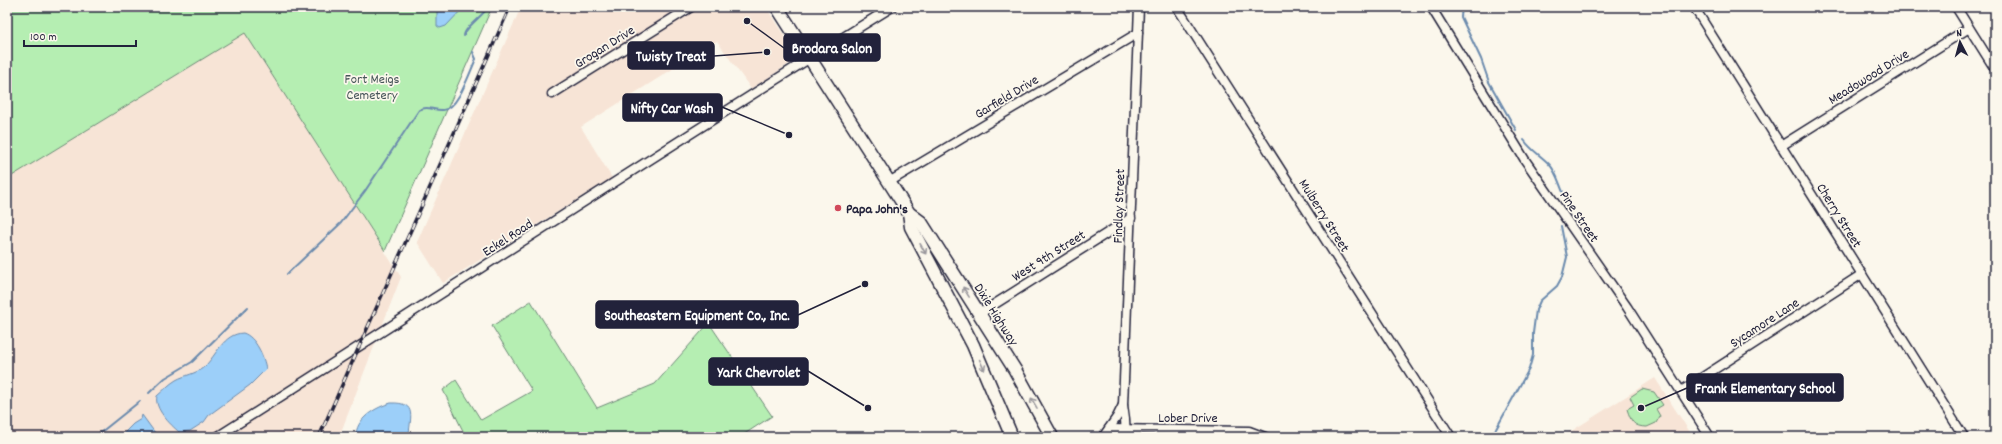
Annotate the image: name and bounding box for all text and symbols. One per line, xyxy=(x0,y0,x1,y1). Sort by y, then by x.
street label: Grogan Drive xyxy=(571,21,639,74)
scale bar xyxy=(24,22,136,48)
north arrow xyxy=(1940,22,1980,62)
text: N xyxy=(1956,26,1963,42)
text: 100 m xyxy=(30,29,57,46)
callout: Brodara Salon xyxy=(784,34,880,61)
text: Brodara Salon xyxy=(792,39,872,61)
callout: Twisty Treat xyxy=(628,42,714,69)
street label: Meadowood Drive xyxy=(1825,45,1913,111)
text: Twisty Treat xyxy=(636,47,707,69)
park label: Fort Meigs Cemetery xyxy=(345,70,400,106)
street label: Garfield Drive xyxy=(971,71,1043,125)
callout: Nifty Car Wash xyxy=(623,94,722,121)
text: Nifty Car Wash xyxy=(631,99,714,121)
street label: Findlay Street xyxy=(1109,168,1131,244)
street label: Mulberry Street xyxy=(1293,176,1354,257)
street label: Cherry Street xyxy=(1811,180,1866,252)
street label: Pine Street xyxy=(1554,187,1603,247)
place label: Papa John's xyxy=(846,200,908,220)
marker: Papa John's xyxy=(833,203,843,213)
street label: Eckel Road xyxy=(479,215,537,262)
street label: West 9th Street xyxy=(1008,226,1090,287)
one-way arrow xyxy=(920,243,927,255)
street label: Dixie Highway xyxy=(968,280,1023,351)
one-way arrow xyxy=(961,286,969,298)
street label: Sycamore Lane xyxy=(1726,294,1804,354)
callout: Southeastern Equipment Co., Inc. xyxy=(596,301,798,328)
text: Southeastern Equipment Co., Inc. xyxy=(604,306,790,328)
callout: Yark Chevrolet xyxy=(709,358,808,385)
one-way arrow xyxy=(979,358,986,370)
text: Yark Chevrolet xyxy=(717,363,801,385)
callout: Frank Elementary School xyxy=(1687,374,1843,401)
text: Frank Elementary School xyxy=(1695,379,1836,401)
one-way arrow xyxy=(1030,397,1038,409)
street label: Lober Drive xyxy=(1158,409,1218,429)

